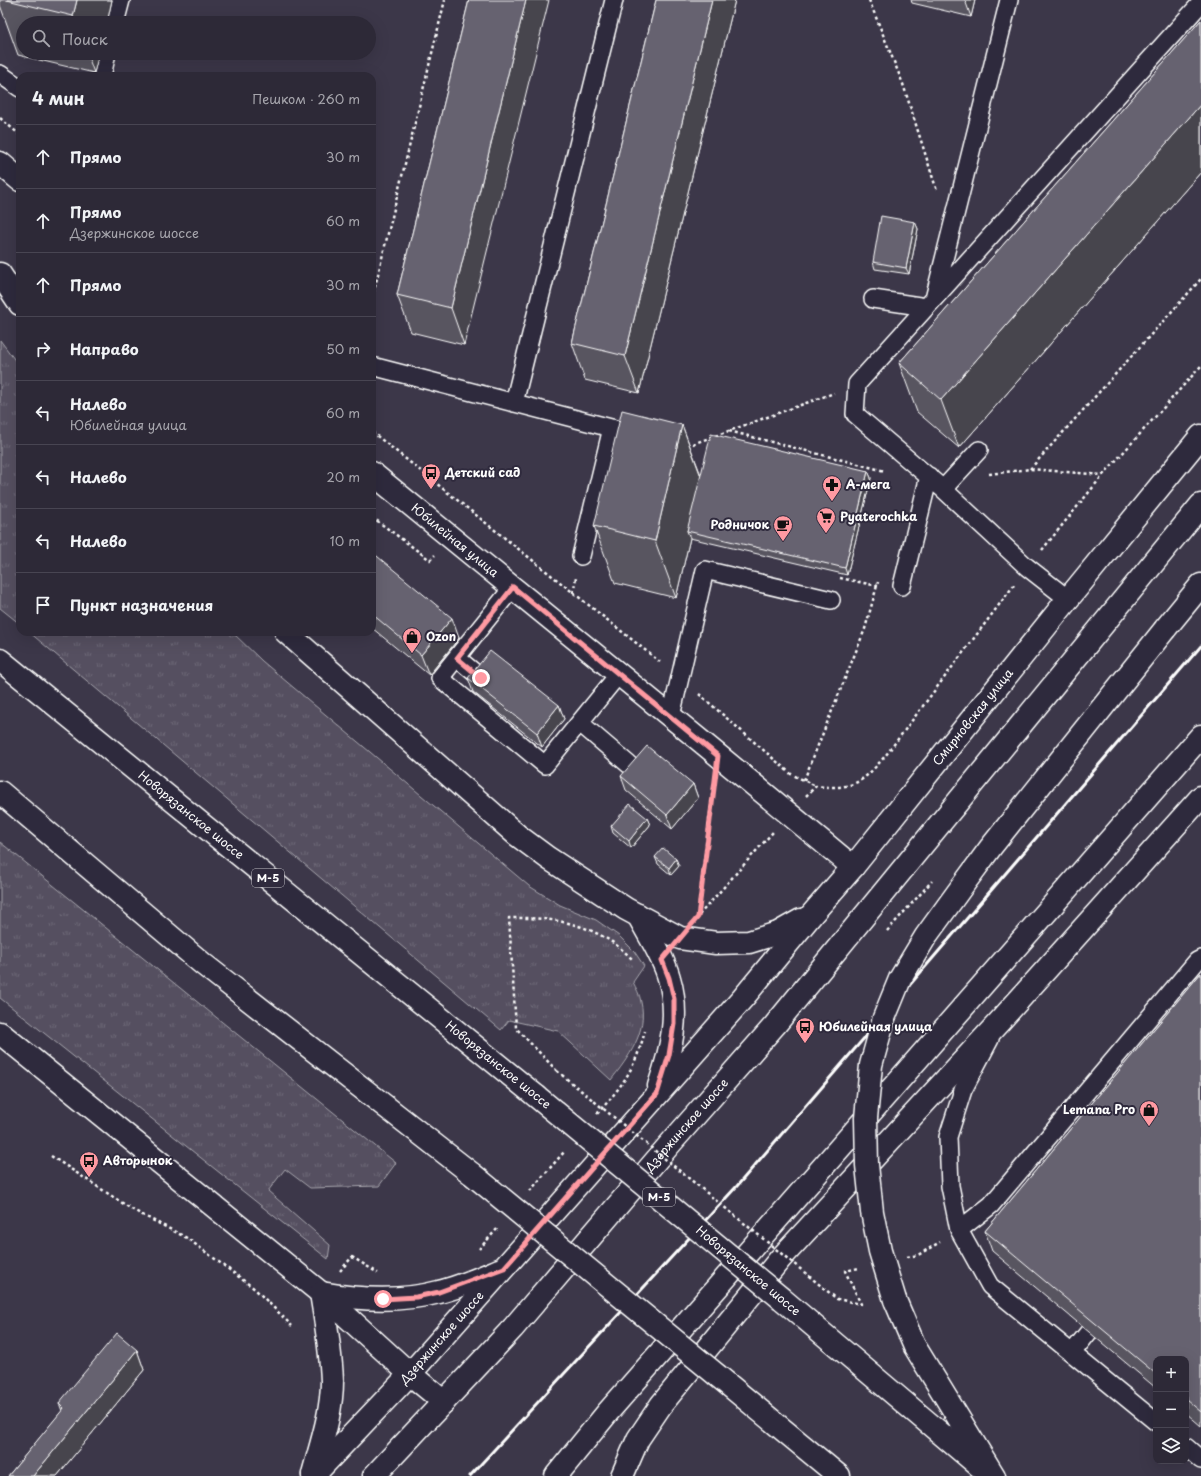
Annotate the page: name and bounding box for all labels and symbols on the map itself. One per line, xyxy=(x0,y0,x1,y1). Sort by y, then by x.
bus stop icon: Детский сад xyxy=(420,462,442,490)
place label: Детский сад xyxy=(444,463,520,481)
pharmacy icon: А-мега xyxy=(821,474,843,502)
place label: А-мега xyxy=(846,475,890,493)
street label: Юбилейная улица xyxy=(408,499,503,581)
supermarket icon: Pyaterochka xyxy=(815,506,837,534)
place label: Pyaterochka xyxy=(840,507,917,525)
cafe icon: Родничок xyxy=(772,514,794,542)
place label: Родничок xyxy=(710,515,769,533)
shop icon: Ozon xyxy=(401,626,423,654)
place label: Ozon xyxy=(426,627,456,645)
street label: Смирновская улица xyxy=(928,664,1017,769)
route end xyxy=(472,669,490,687)
street label: Новорязанское шоссе xyxy=(135,766,248,863)
road number: М-5 xyxy=(252,869,284,887)
street label: Новорязанское шоссе xyxy=(442,1016,555,1113)
bus stop icon: Юбилейная улица xyxy=(794,1016,816,1044)
place label: Юбилейная улица xyxy=(819,1017,933,1035)
street label: Дзержинское шоссе xyxy=(639,1074,732,1176)
shop icon: Lemana Pro xyxy=(1138,1099,1160,1127)
place label: Lemana Pro xyxy=(1063,1100,1135,1118)
bus stop icon: Авторынок xyxy=(78,1150,100,1178)
place label: Авторынок xyxy=(103,1151,173,1169)
road number: М-5 xyxy=(643,1188,675,1206)
street label: Новорязанское шоссе xyxy=(693,1221,805,1319)
street label: Дзержинское шоссе xyxy=(394,1287,487,1388)
route start xyxy=(374,1290,392,1308)

